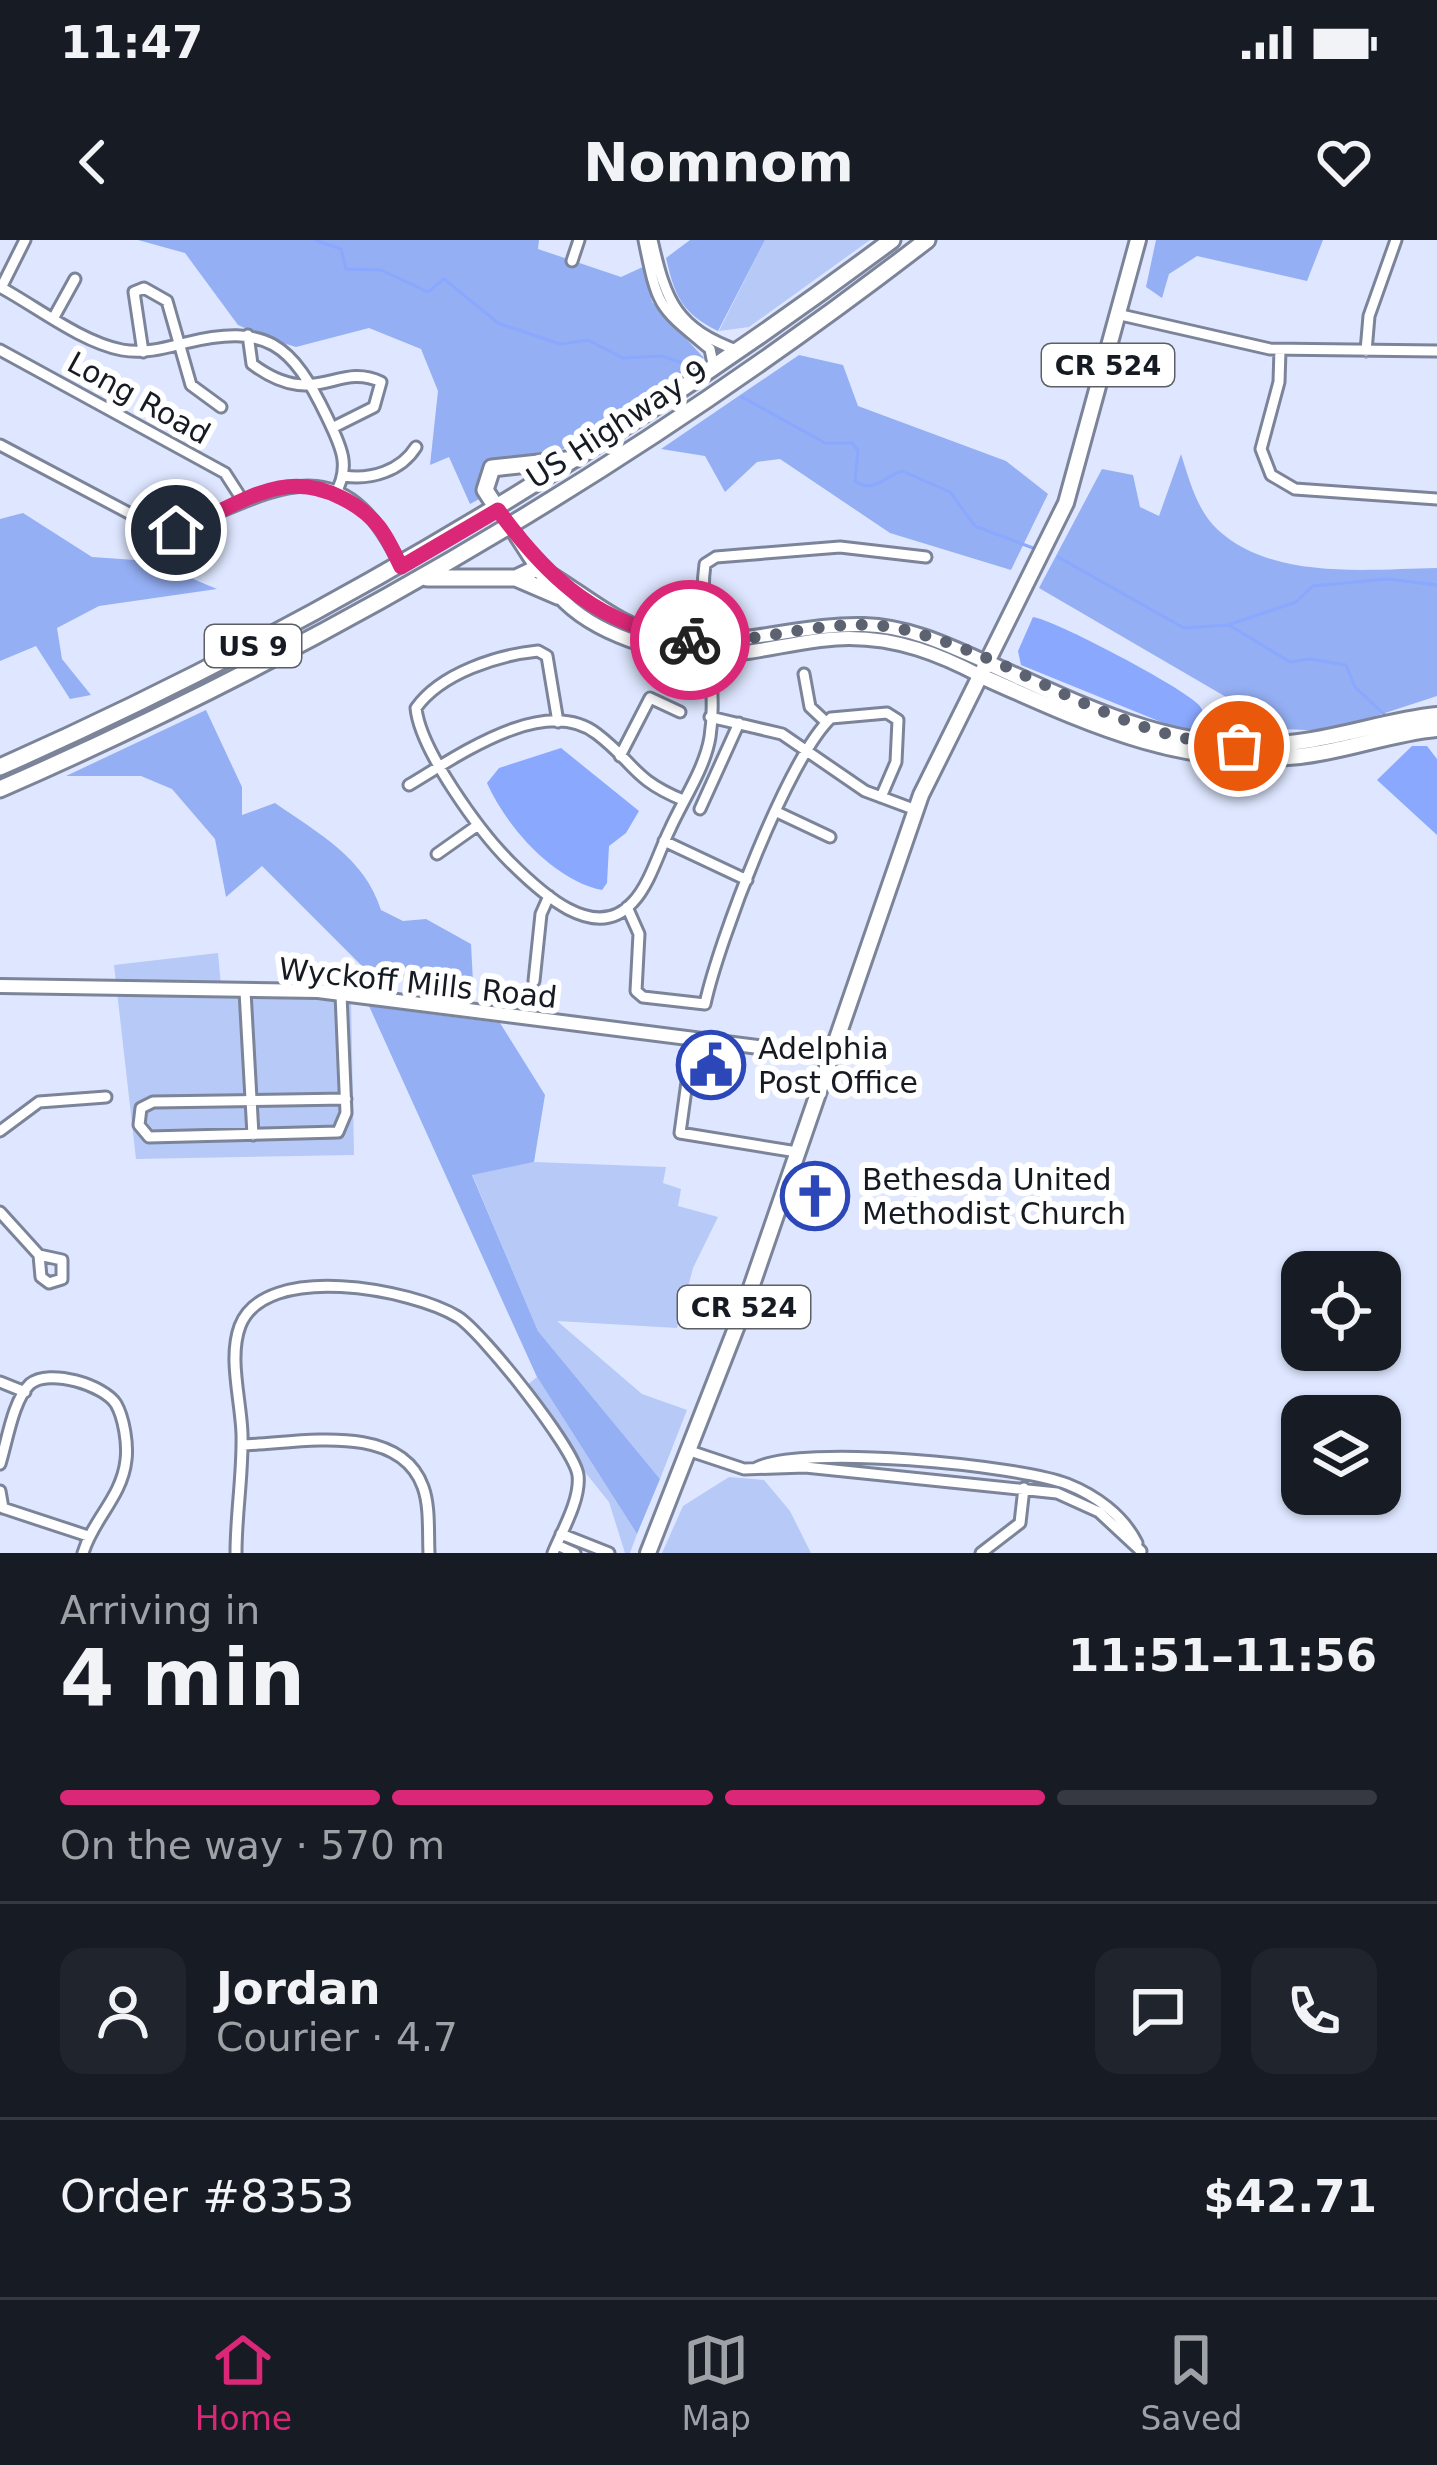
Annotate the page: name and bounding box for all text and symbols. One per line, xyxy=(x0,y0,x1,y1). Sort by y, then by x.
text: 11:47 xyxy=(60,16,203,69)
icon: back xyxy=(60,129,126,195)
icon: heart xyxy=(1311,129,1377,195)
text: Nomnom xyxy=(583,131,854,194)
road number: CR 524 xyxy=(1042,344,1174,386)
street label: Long Road xyxy=(62,345,216,451)
street label: US Highway 9 xyxy=(520,352,714,496)
pin xyxy=(125,479,227,581)
icon: home xyxy=(143,497,209,563)
courier xyxy=(630,580,750,700)
icon: bike xyxy=(657,607,723,673)
road number: US 9 xyxy=(205,625,301,667)
pin xyxy=(1188,695,1290,797)
icon: bag xyxy=(1206,713,1272,779)
street label: Wyckoff Mills Road xyxy=(277,951,559,1015)
public building icon: Adelphia Post Office xyxy=(676,1030,746,1100)
place label: Adelphia Post Office xyxy=(758,1031,918,1100)
church icon: Bethesda United Methodist Church xyxy=(780,1161,850,1231)
place label: Bethesda United Methodist Church xyxy=(862,1162,1126,1231)
map controls xyxy=(1281,1251,1401,1515)
button: locate xyxy=(1281,1251,1401,1371)
road number: CR 524 xyxy=(678,1286,810,1328)
button: layers xyxy=(1281,1395,1401,1515)
text: Arriving in xyxy=(60,1588,260,1633)
text: 11:51–11:56 xyxy=(1068,1629,1377,1682)
text: 4 min xyxy=(60,1633,305,1723)
text: On the way · 570 m xyxy=(60,1823,445,1868)
button: person xyxy=(60,1948,186,2074)
button: chat xyxy=(1095,1948,1221,2074)
button: phone xyxy=(1251,1948,1377,2074)
text: Jordan xyxy=(216,1962,380,2015)
text: Courier · 4.7 xyxy=(216,2015,458,2060)
text: Order #8353 xyxy=(60,2170,354,2223)
text: $42.71 xyxy=(1203,2170,1377,2223)
tab: Home xyxy=(195,2327,292,2438)
tab: Map xyxy=(681,2327,751,2438)
tab: Saved xyxy=(1140,2327,1242,2438)

